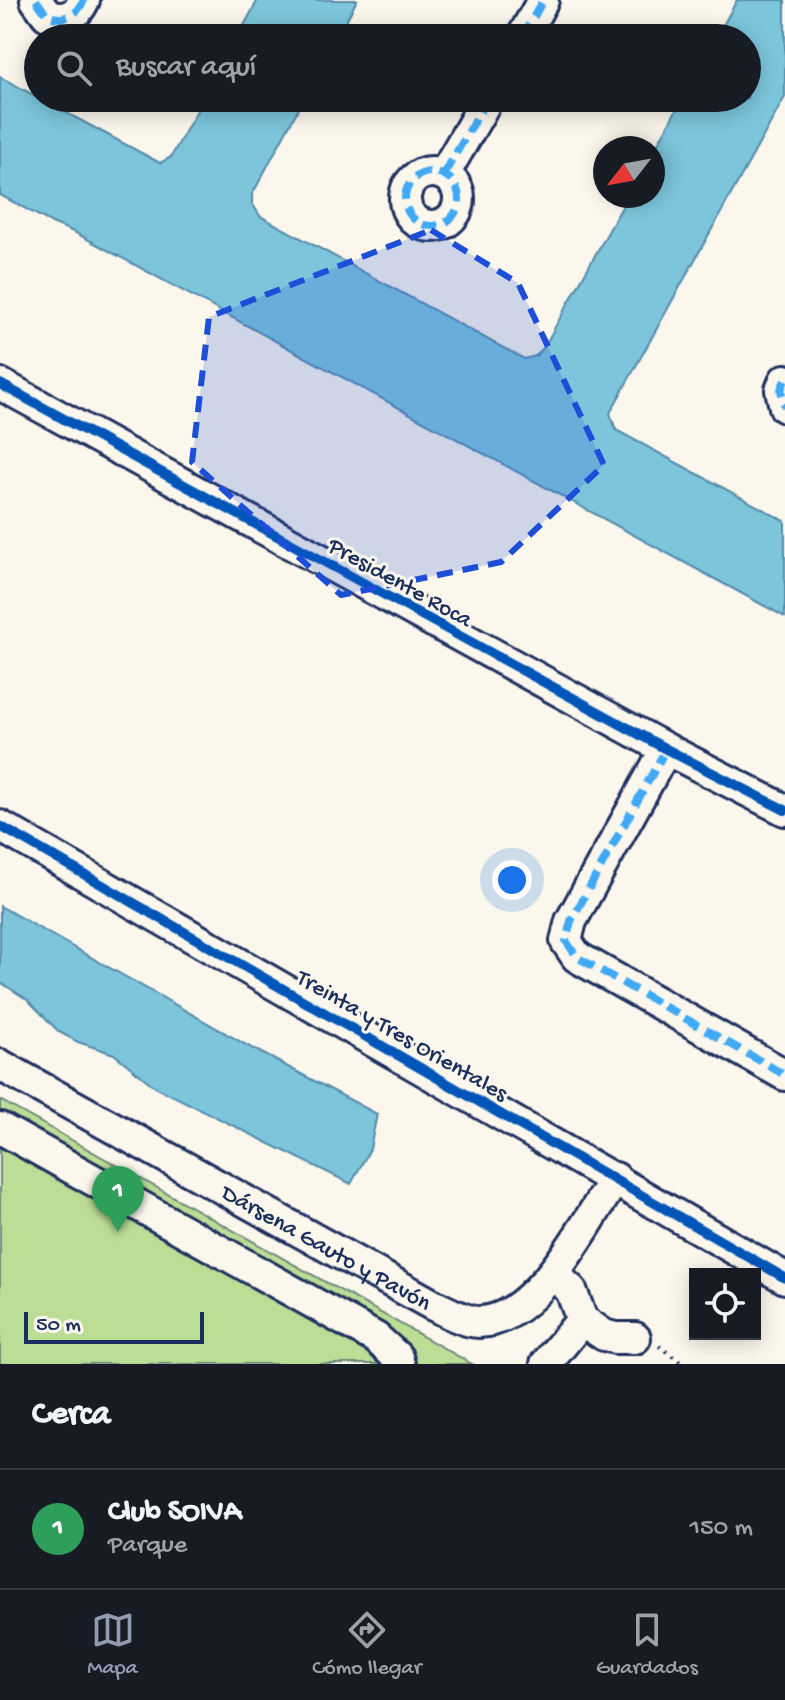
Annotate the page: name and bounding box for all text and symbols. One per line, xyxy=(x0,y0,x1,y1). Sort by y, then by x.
search box xyxy=(24,24,761,112)
icon: search xyxy=(52,46,96,90)
text: Buscar aquí xyxy=(116,51,256,86)
north arrow xyxy=(593,136,665,208)
street label: Presidente Roca xyxy=(321,532,477,636)
your location xyxy=(492,860,532,900)
street label: Treinta y Tres Orientales xyxy=(289,964,513,1110)
pin: 1 xyxy=(92,1166,144,1232)
street label: Dársena Gauto y Pavón xyxy=(214,1179,436,1319)
map controls xyxy=(689,1268,761,1340)
button: locate xyxy=(689,1268,761,1340)
scale bar xyxy=(24,1308,204,1344)
text: 50 m xyxy=(36,1313,81,1339)
text: Cerca xyxy=(32,1396,110,1436)
text: Club SOIVA xyxy=(108,1496,241,1531)
text: 1 xyxy=(53,1514,63,1545)
text: 150 m xyxy=(689,1514,753,1545)
text: Parque xyxy=(108,1531,187,1562)
tab: Mapa xyxy=(87,1608,138,1682)
tab: Cómo llegar xyxy=(312,1608,421,1682)
tab: Guardados xyxy=(596,1608,698,1682)

